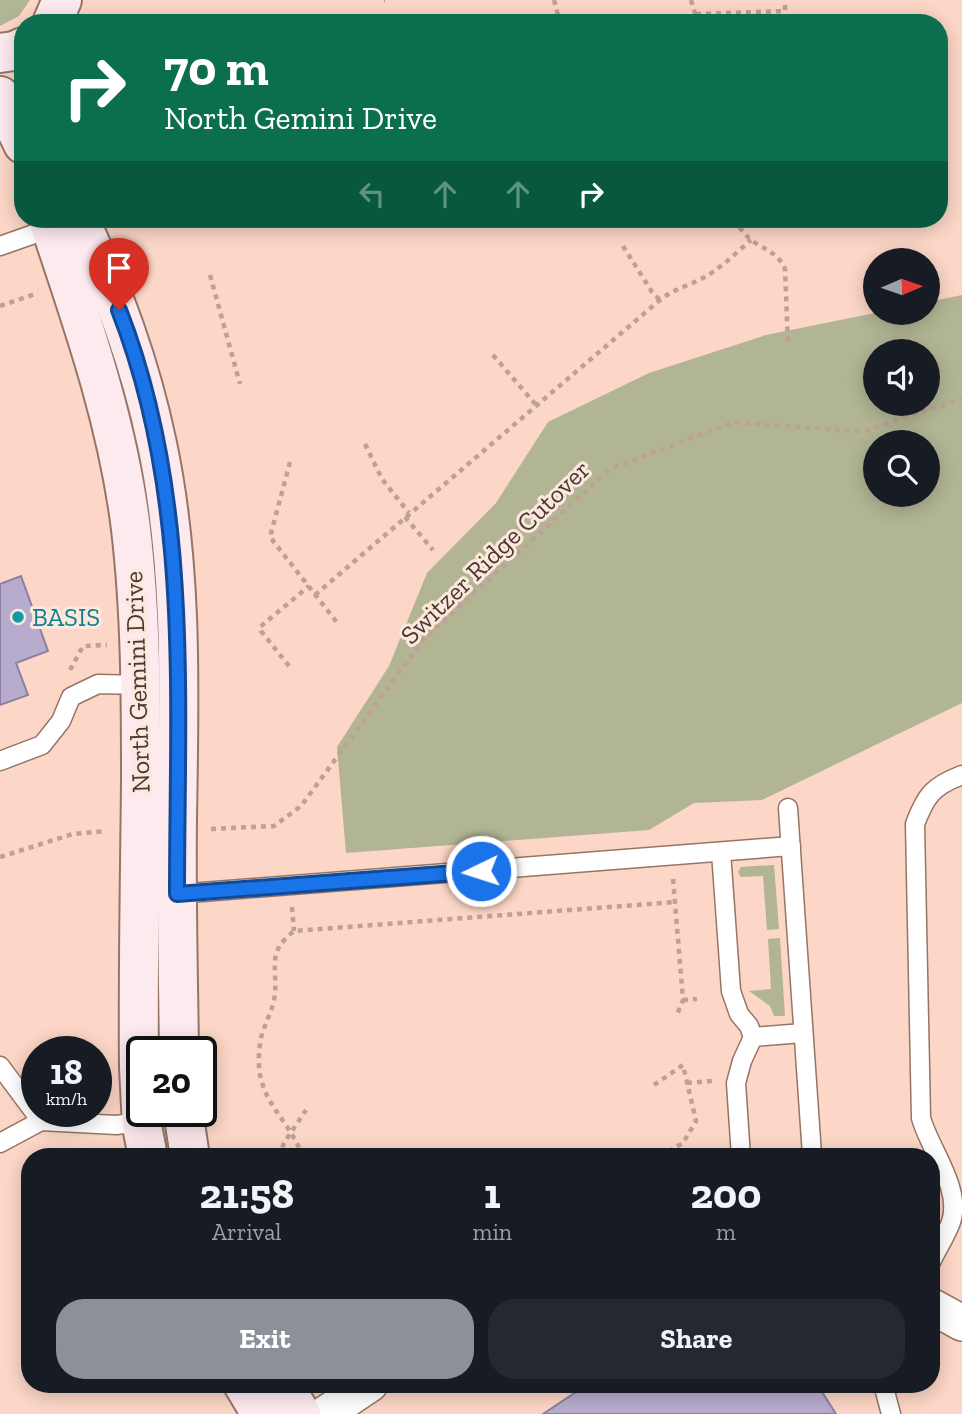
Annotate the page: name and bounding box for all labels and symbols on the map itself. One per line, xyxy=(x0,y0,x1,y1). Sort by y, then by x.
pin xyxy=(89,238,149,310)
north arrow xyxy=(863,248,940,326)
street label: Switzer Ridge Cutover xyxy=(394,453,596,651)
street label: North Gemini Drive xyxy=(117,571,157,793)
place label: BASIS xyxy=(32,601,100,633)
marker: BASIS xyxy=(10,609,26,625)
position arrow xyxy=(444,834,518,908)
speed limit sign: 20 xyxy=(126,1036,217,1127)

